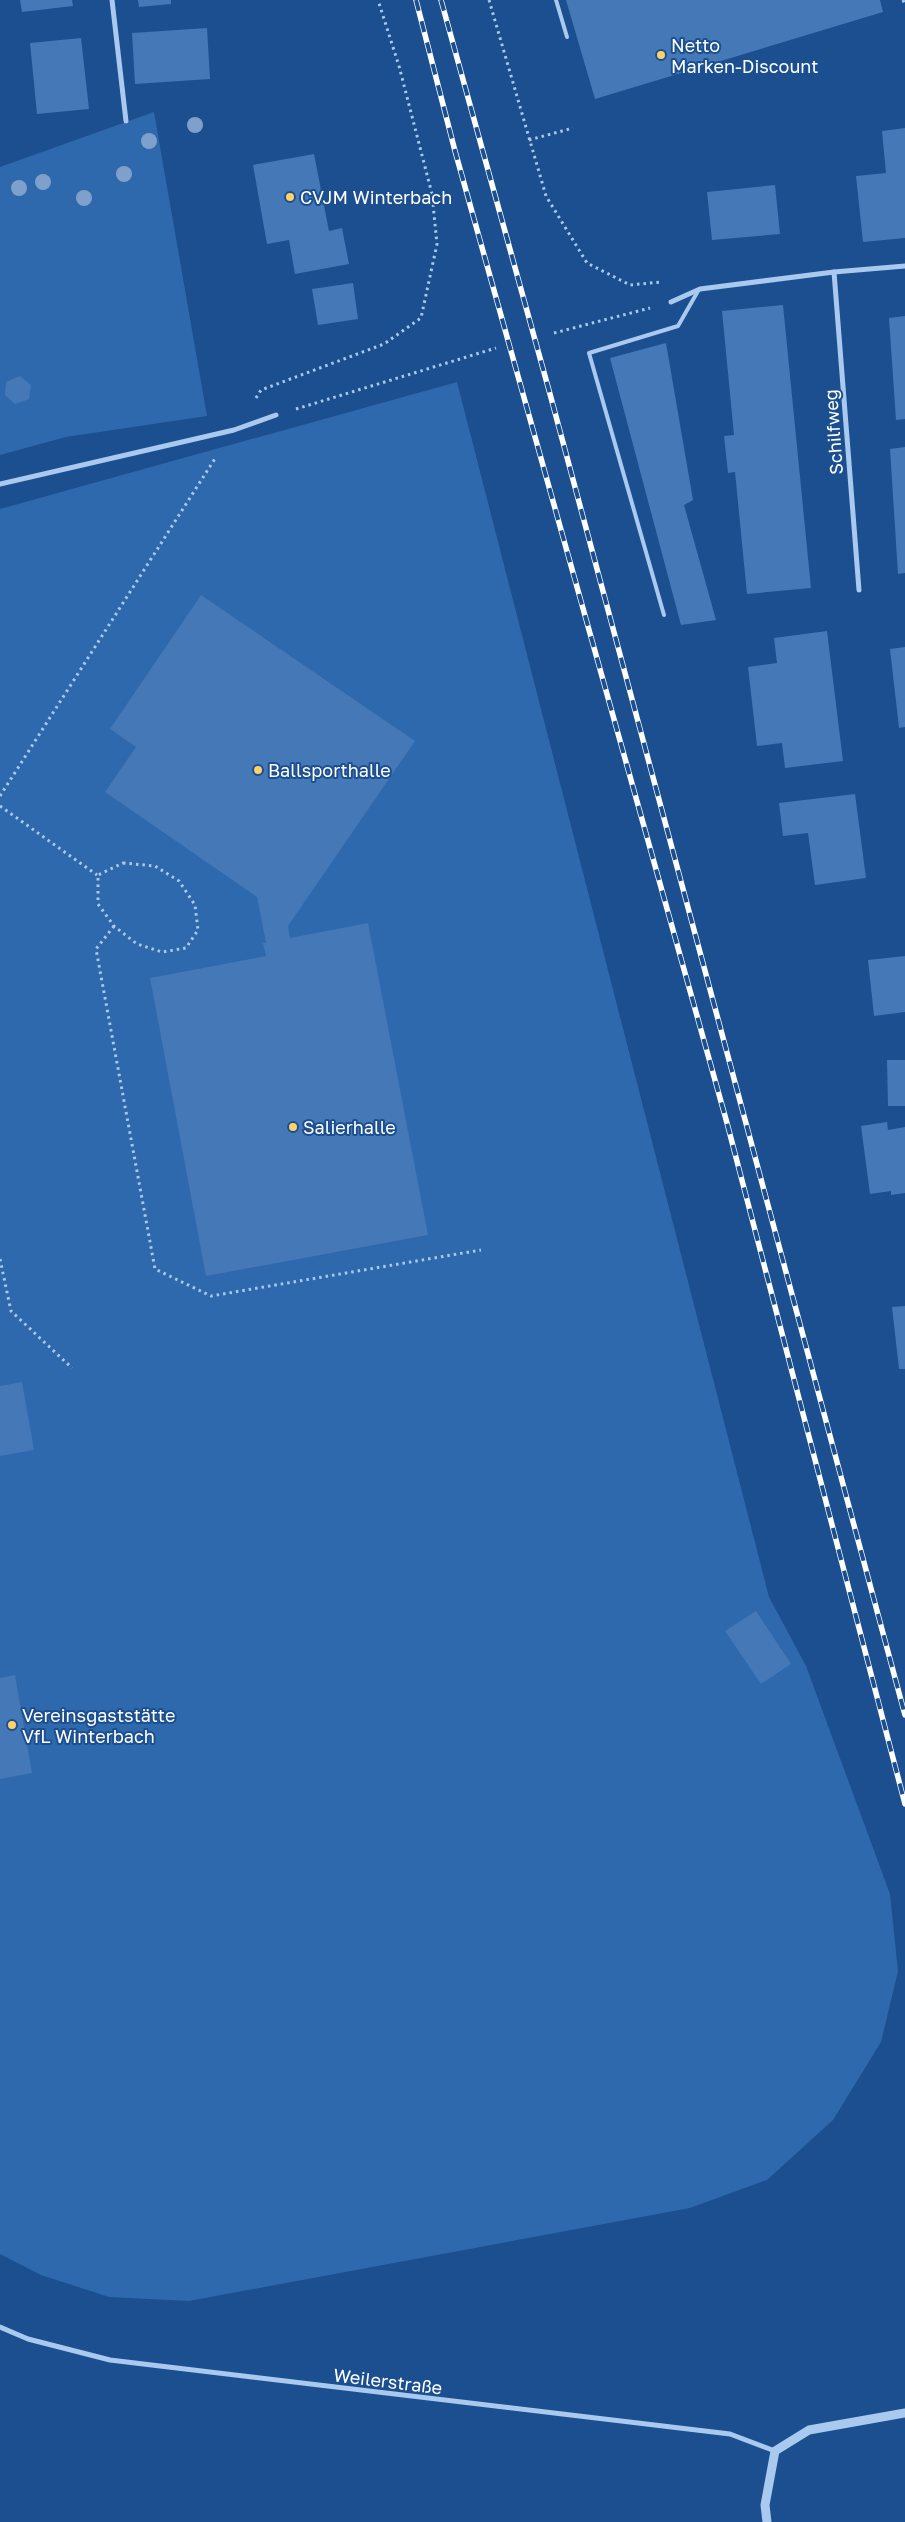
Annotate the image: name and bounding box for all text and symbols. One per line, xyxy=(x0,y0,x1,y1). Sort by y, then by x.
place label: Netto Marken-Discount xyxy=(671,34,818,77)
marker: Netto Marken-Discount xyxy=(655,49,667,61)
place label: CVJM Winterbach xyxy=(300,186,452,208)
marker: CVJM Winterbach xyxy=(284,191,296,203)
street label: Schilfweg xyxy=(819,389,847,475)
place label: Ballsporthalle xyxy=(268,759,391,781)
marker: Ballsporthalle xyxy=(252,764,264,776)
place label: Salierhalle xyxy=(303,1116,396,1138)
marker: Salierhalle xyxy=(287,1121,299,1133)
place label: Vereinsgaststätte VfL Winterbach xyxy=(22,1704,176,1747)
marker: Vereinsgaststätte VfL Winterbach xyxy=(6,1719,18,1731)
street label: Weilerstraße xyxy=(332,2363,444,2399)

